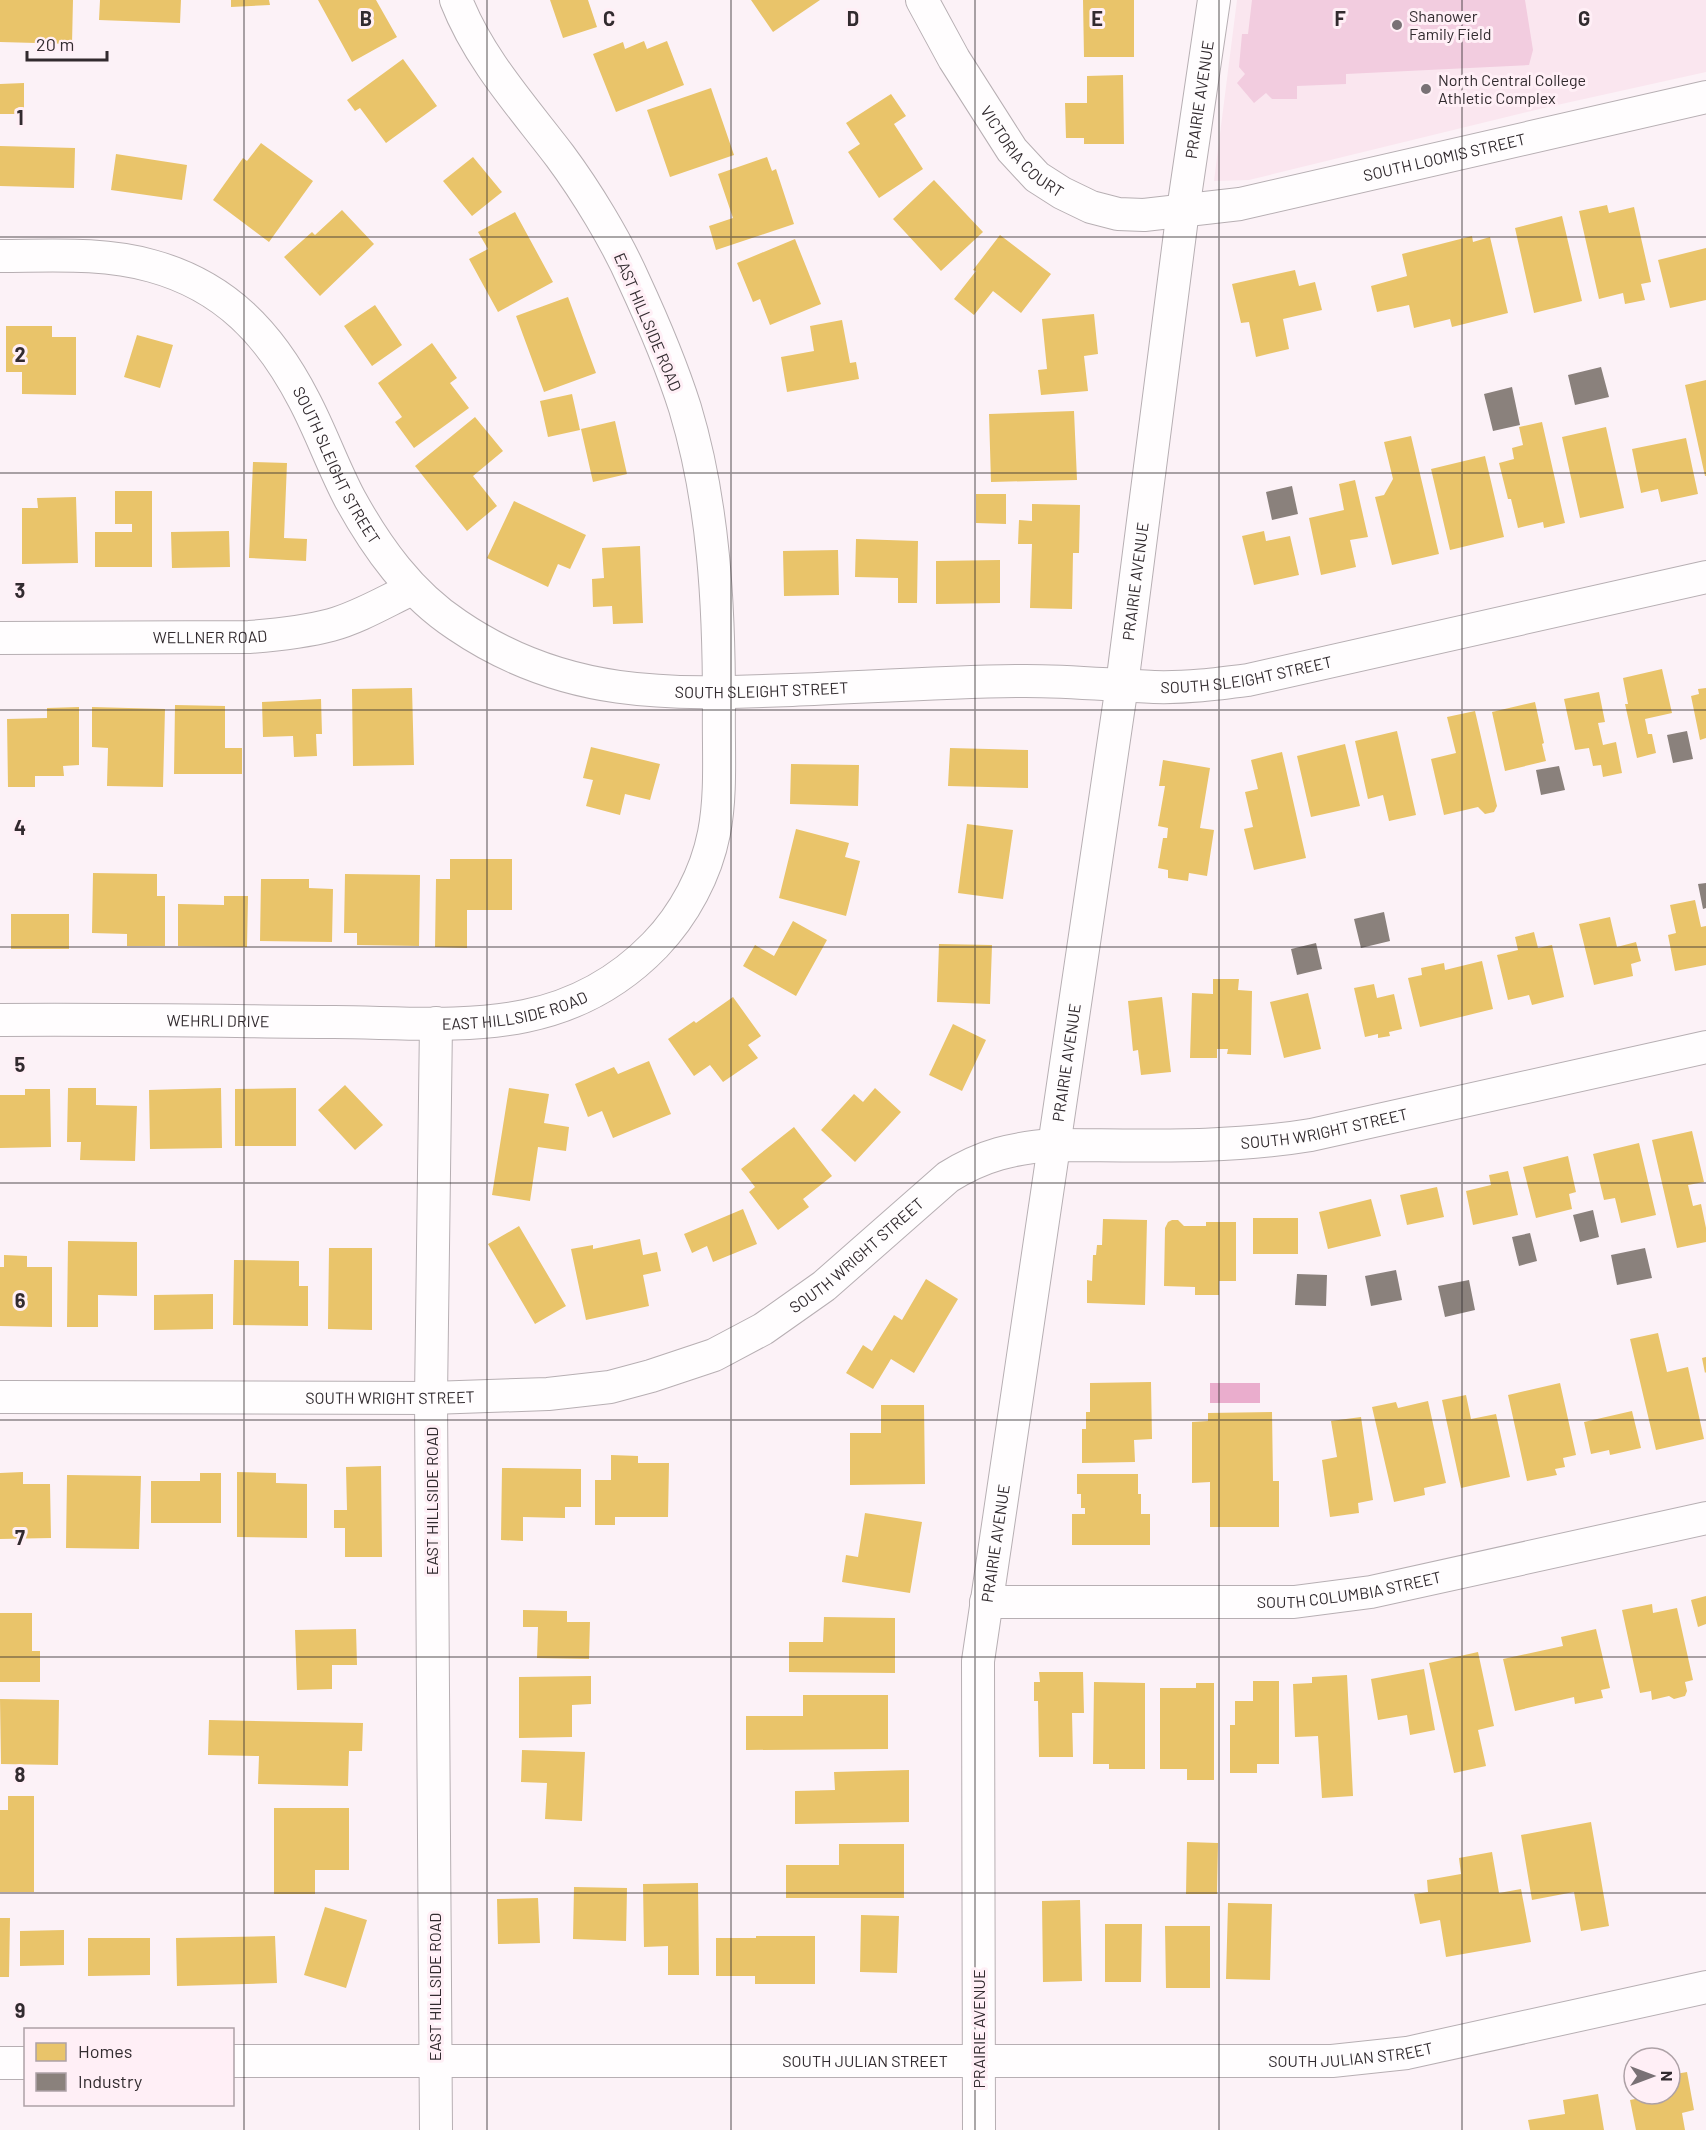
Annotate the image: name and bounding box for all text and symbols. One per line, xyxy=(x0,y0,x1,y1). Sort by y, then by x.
text: B xyxy=(360,6,372,30)
text: C xyxy=(603,6,615,30)
text: D xyxy=(847,6,859,30)
text: E xyxy=(1091,6,1103,30)
text: F xyxy=(1334,6,1346,30)
place label: Shanower Family Field xyxy=(1409,6,1491,43)
text: G xyxy=(1578,6,1590,30)
marker: Shanower Family Field xyxy=(1390,18,1404,32)
scale bar xyxy=(27,24,106,62)
text: 20 m xyxy=(36,33,74,55)
street label: PRAIRIE AVENUE xyxy=(1181,39,1217,160)
place label: North Central College Athletic Complex xyxy=(1438,70,1586,107)
marker: North Central College Athletic Complex xyxy=(1419,82,1433,96)
street label: VICTORIA COURT xyxy=(977,102,1068,201)
text: 1 xyxy=(16,105,24,129)
street label: SOUTH LOOMIS STREET xyxy=(1361,129,1527,184)
street label: EAST HILLSIDE ROAD xyxy=(611,250,686,394)
text: 2 xyxy=(14,342,26,366)
street label: SOUTH SLEIGHT STREET xyxy=(290,383,385,547)
street label: PRAIRIE AVENUE xyxy=(1118,521,1152,642)
text: 3 xyxy=(15,578,25,602)
street label: WELLNER ROAD xyxy=(153,626,268,646)
street label: SOUTH SLEIGHT STREET xyxy=(1160,651,1334,696)
street label: SOUTH SLEIGHT STREET xyxy=(674,677,849,701)
text: 4 xyxy=(14,815,26,839)
street label: EAST HILLSIDE ROAD xyxy=(442,987,590,1033)
street label: PRAIRIE AVENUE xyxy=(1048,1002,1084,1123)
street label: WEHRLI DRIVE xyxy=(166,1010,270,1030)
text: 5 xyxy=(15,1052,26,1076)
street label: SOUTH WRIGHT STREET xyxy=(1240,1104,1409,1152)
street label: SOUTH WRIGHT STREET xyxy=(785,1193,927,1316)
text: 6 xyxy=(15,1288,26,1312)
street label: SOUTH WRIGHT STREET xyxy=(305,1387,475,1407)
street label: EAST HILLSIDE ROAD xyxy=(422,1427,441,1575)
street label: PRAIRIE AVENUE xyxy=(977,1483,1013,1604)
text: 7 xyxy=(15,1525,25,1549)
street label: SOUTH COLUMBIA STREET xyxy=(1257,1567,1443,1611)
text: 8 xyxy=(15,1762,26,1786)
street label: EAST HILLSIDE ROAD xyxy=(425,1913,444,2061)
street label: PRAIRIE AVENUE xyxy=(969,1969,988,2089)
text: 9 xyxy=(15,1998,25,2022)
legend xyxy=(24,2028,234,2106)
street label: SOUTH JULIAN STREET xyxy=(1268,2038,1435,2070)
text: Homes xyxy=(78,2040,132,2062)
north arrow xyxy=(1622,2046,1682,2106)
street label: SOUTH JULIAN STREET xyxy=(782,2051,948,2070)
text: Industry xyxy=(78,2070,142,2092)
text: N xyxy=(1658,2071,1677,2081)

